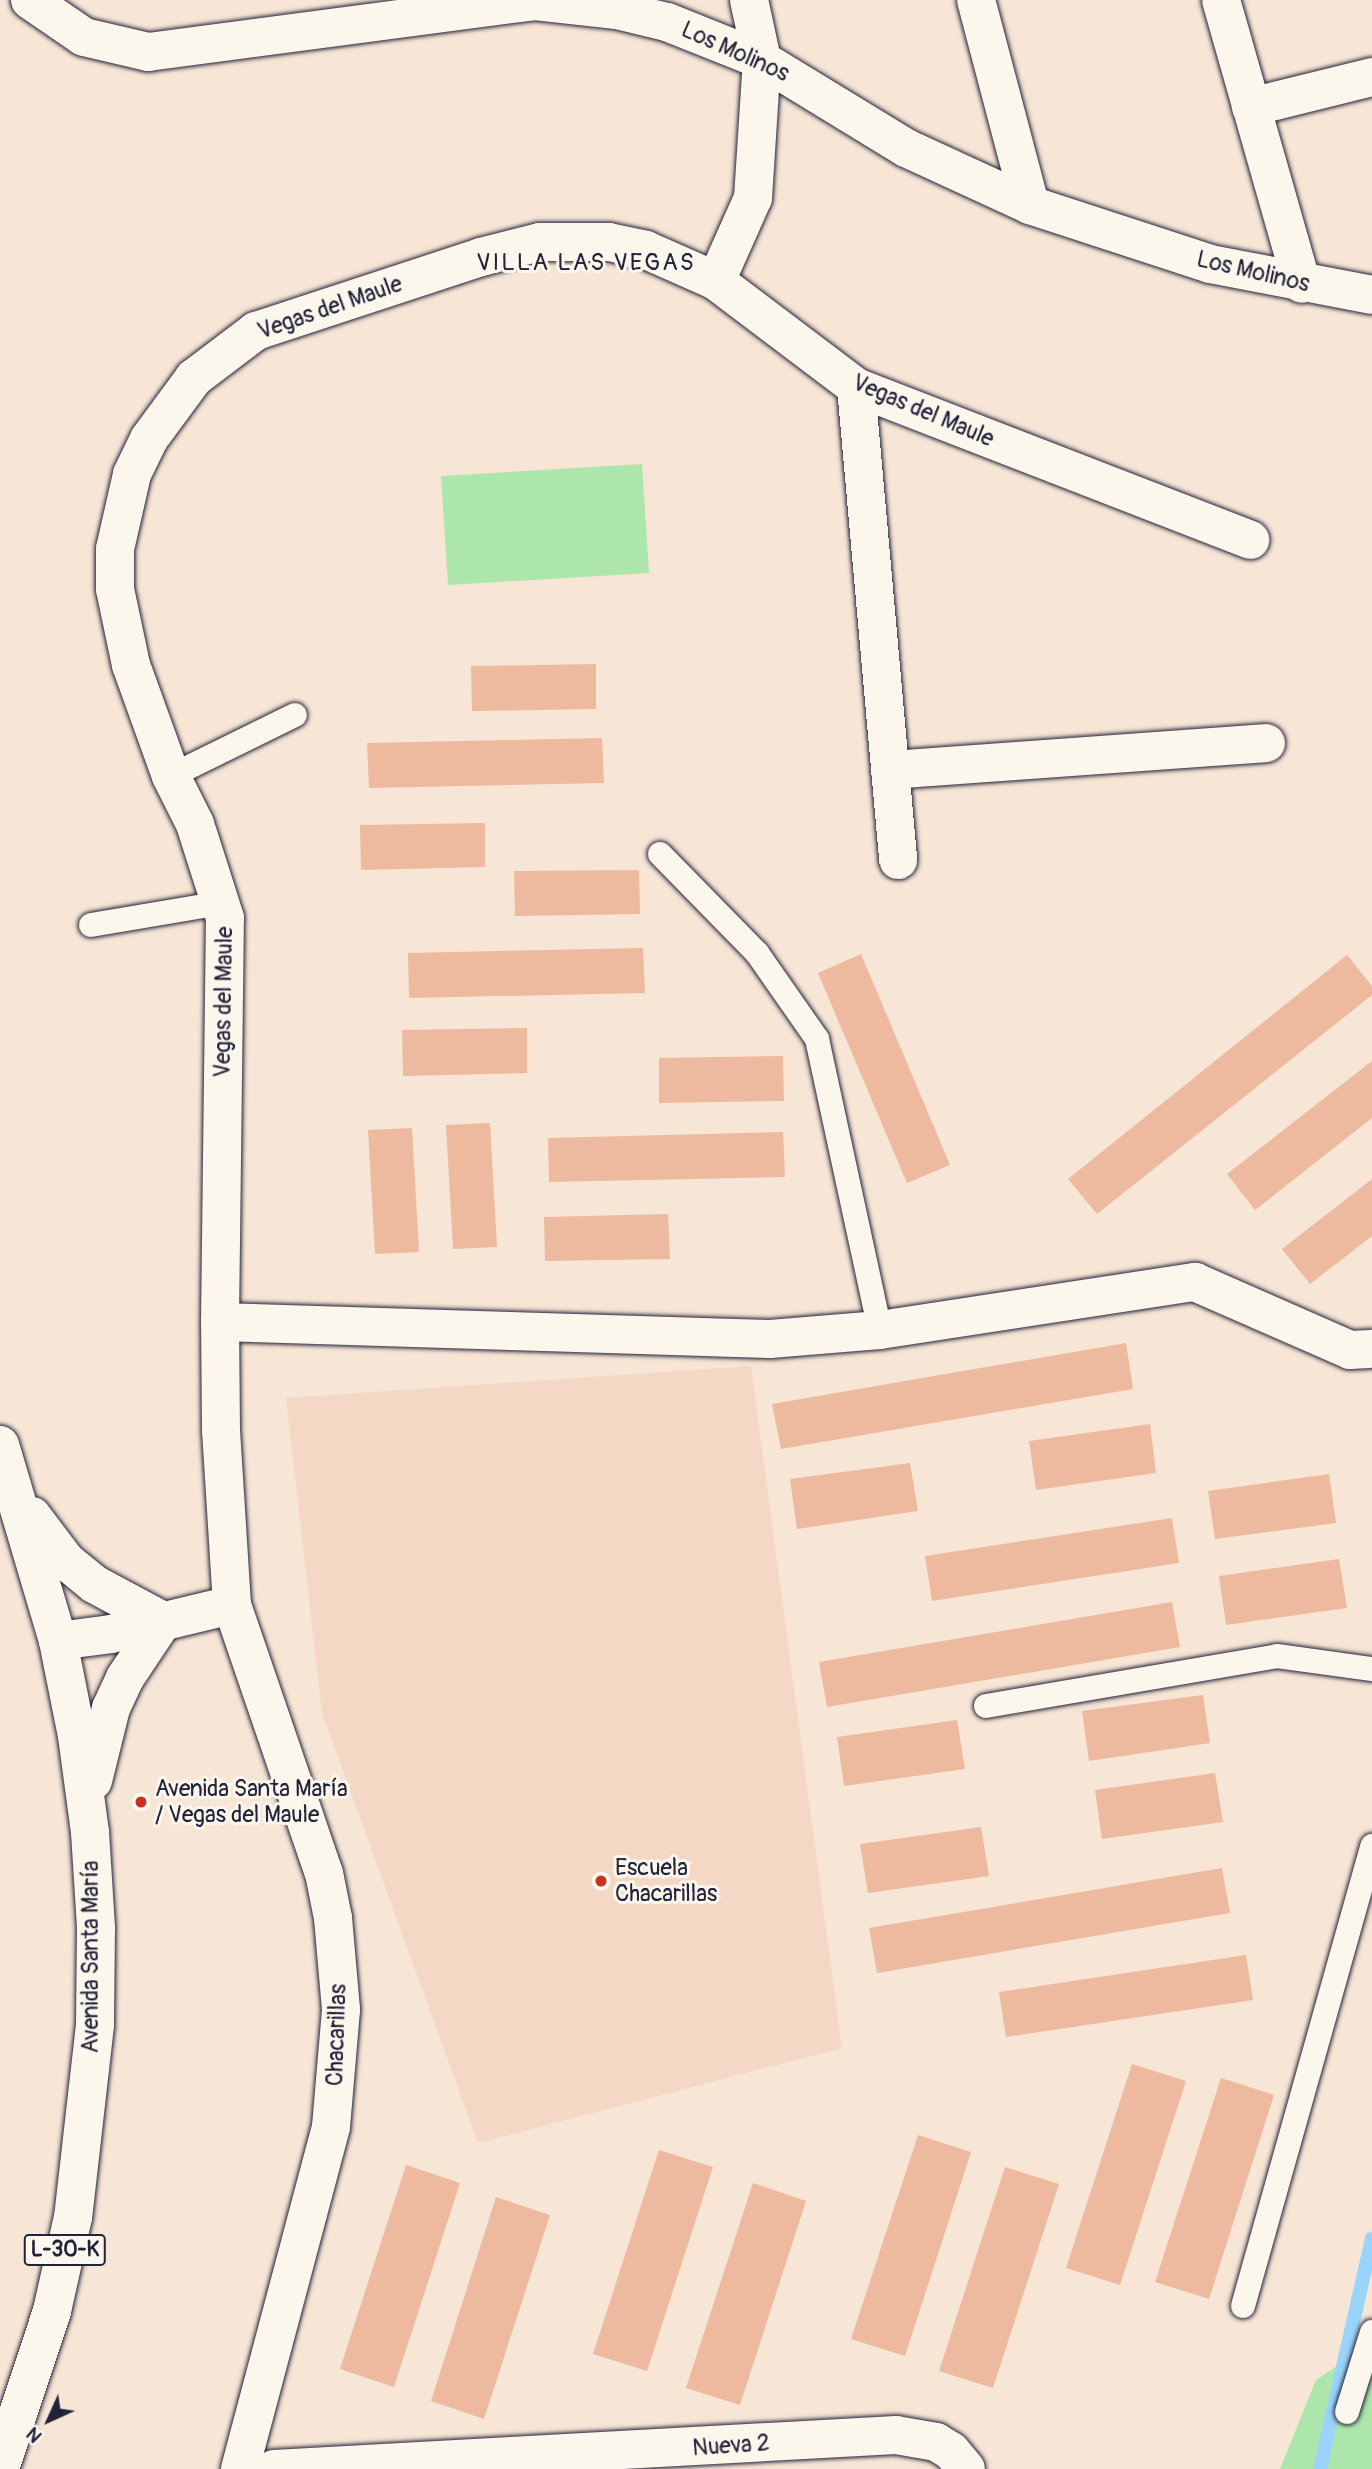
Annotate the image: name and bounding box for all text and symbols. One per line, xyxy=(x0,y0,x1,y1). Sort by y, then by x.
street label: Los Molinos xyxy=(677,16,793,88)
street label: Los Molinos xyxy=(1194,246,1312,298)
district label: VILLA LAS VEGAS xyxy=(478,249,694,277)
street label: Vegas del Maule xyxy=(254,270,406,346)
street label: Vegas del Maule xyxy=(848,369,998,453)
street label: Vegas del Maule xyxy=(209,926,239,1078)
place label: Avenida Santa María / Vegas del Maule xyxy=(155,1775,348,1829)
marker: Avenida Santa María / Vegas del Maule xyxy=(133,1794,149,1810)
place label: Escuela Chacarillas xyxy=(615,1854,717,1908)
street label: Avenida Santa María xyxy=(77,1861,105,2053)
marker: Escuela Chacarillas xyxy=(593,1873,609,1889)
street label: Chacarillas xyxy=(321,1983,353,2087)
road number: L-30-K xyxy=(23,2232,107,2268)
north arrow xyxy=(14,2385,84,2455)
text: N xyxy=(21,2422,47,2448)
street label: Nueva 2 xyxy=(691,2430,771,2462)

